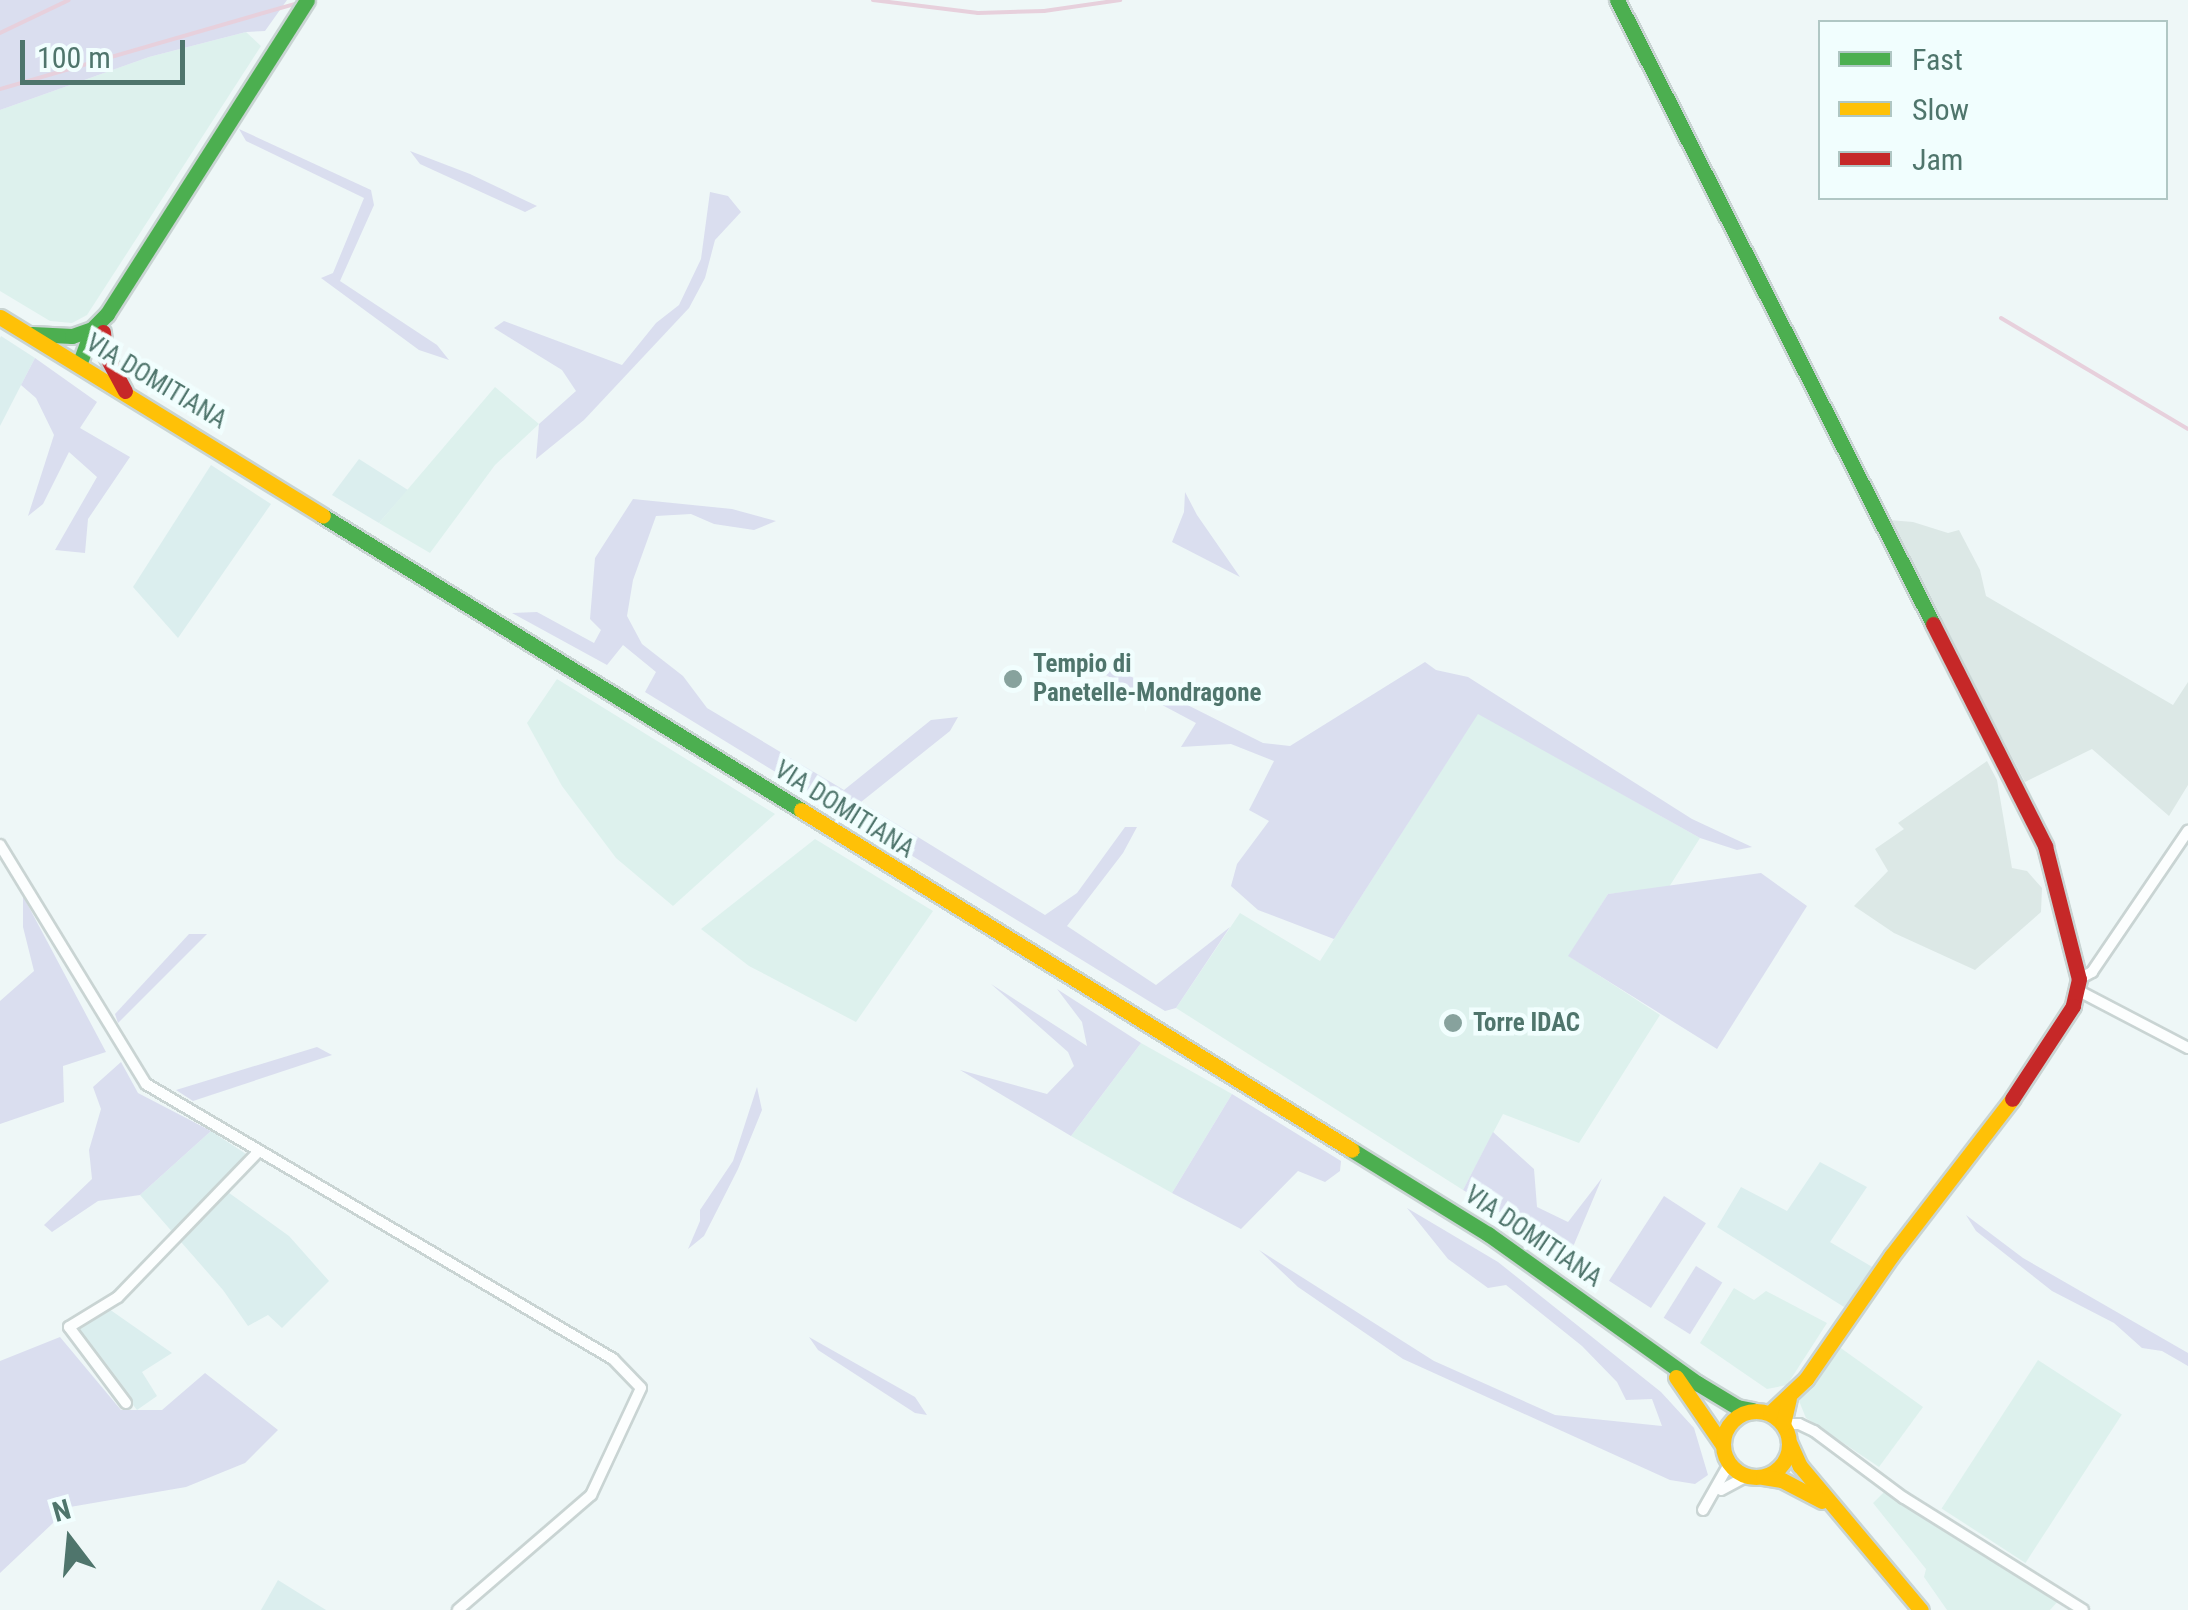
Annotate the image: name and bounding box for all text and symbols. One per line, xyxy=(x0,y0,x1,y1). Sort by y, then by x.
scale bar xyxy=(25,20,190,82)
legend xyxy=(1818,20,2168,200)
text: 100 m xyxy=(37,40,111,75)
text: Fast xyxy=(1912,42,1963,77)
text: Slow xyxy=(1912,92,1969,127)
text: Jam xyxy=(1912,142,1963,177)
street label: VIA DOMITIANA xyxy=(80,328,232,436)
place label: Tempio di Panetelle-Mondragone xyxy=(1033,650,1261,709)
marker: Tempio di Panetelle-Mondragone xyxy=(1002,668,1024,690)
street label: VIA DOMITIANA xyxy=(769,755,919,865)
place label: Torre IDAC xyxy=(1473,1008,1580,1038)
marker: Torre IDAC xyxy=(1442,1012,1464,1034)
street label: VIA DOMITIANA xyxy=(1459,1180,1607,1294)
north arrow xyxy=(20,1490,120,1590)
text: N xyxy=(49,1492,74,1529)

